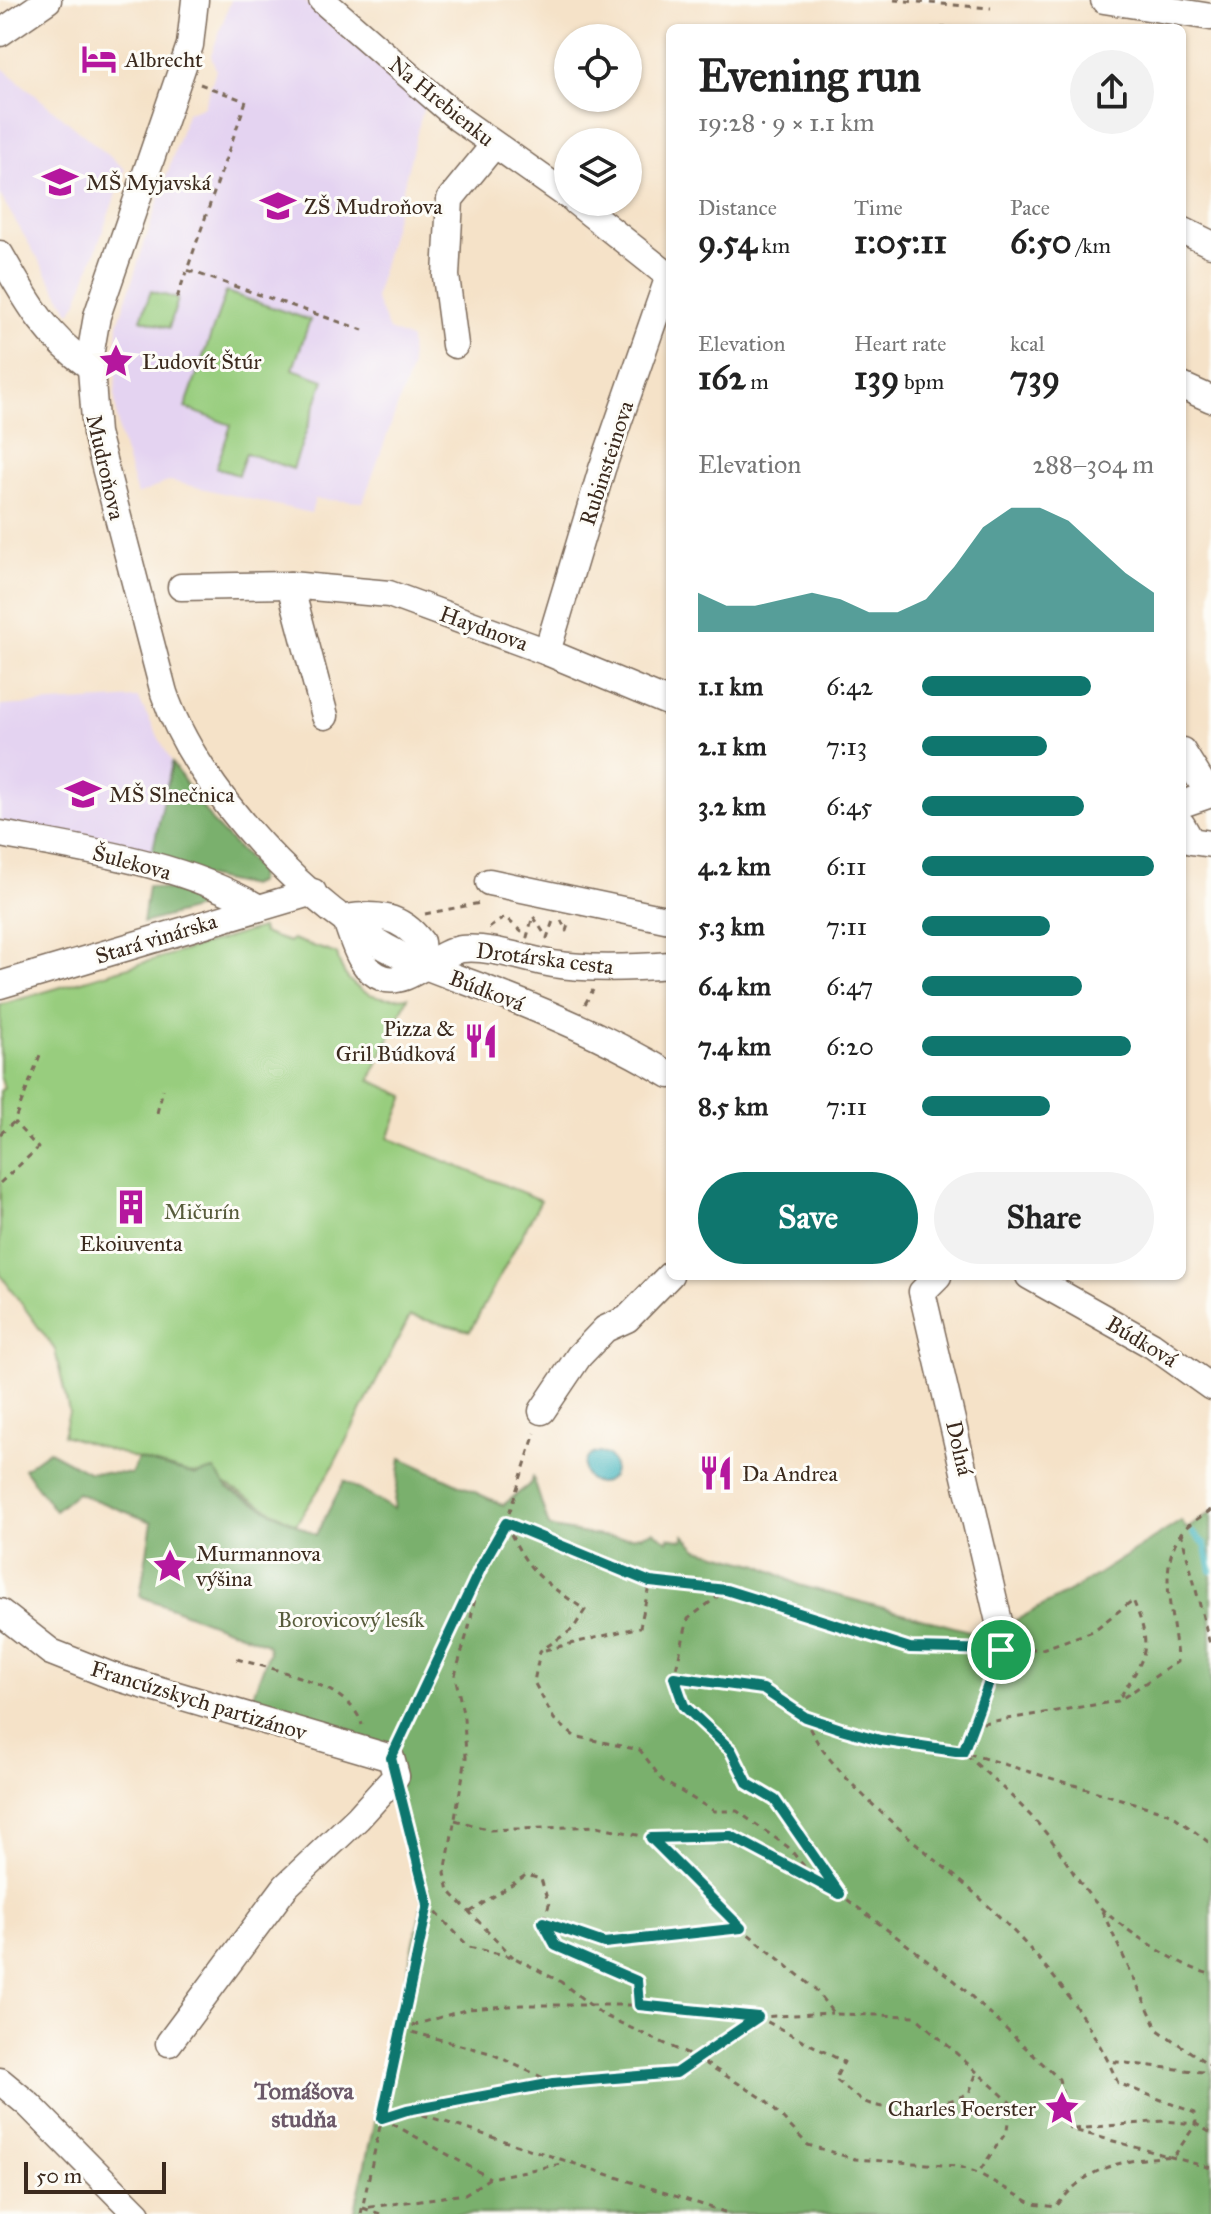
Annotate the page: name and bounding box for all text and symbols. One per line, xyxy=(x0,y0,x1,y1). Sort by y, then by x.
map controls xyxy=(554,24,642,216)
button: locate xyxy=(554,24,642,112)
hotel icon: Albrecht xyxy=(80,40,118,78)
place label: Albrecht xyxy=(124,46,203,73)
text: Evening run xyxy=(698,49,921,103)
button: share xyxy=(1070,50,1154,134)
street label: Na Hrebienku xyxy=(383,51,500,152)
text: 19:28 · 9 × 1.1 km xyxy=(698,106,875,138)
button: layers xyxy=(554,128,642,216)
school or university icon: MŠ Myjavská xyxy=(41,163,79,201)
place label: MŠ Myjavská xyxy=(86,169,212,196)
school or university icon: ZŠ Mudroňova xyxy=(259,187,297,225)
place label: ZŠ Mudroňova xyxy=(304,193,443,220)
text: Distance xyxy=(698,194,777,221)
text: Time xyxy=(854,194,903,221)
text: Pace xyxy=(1010,194,1050,221)
text: 9.54 xyxy=(698,221,757,262)
text: 1:05:11 xyxy=(854,221,947,262)
text: 6:50 xyxy=(1010,221,1072,262)
text: km xyxy=(757,232,790,259)
text: /km xyxy=(1072,232,1111,259)
text: Elevation xyxy=(698,330,785,357)
text: Heart rate xyxy=(854,330,947,357)
text: kcal xyxy=(1010,330,1045,357)
place icon: Ľudovít Štúr xyxy=(97,342,135,380)
place label: Ľudovít Štúr xyxy=(142,348,262,375)
text: 162 xyxy=(698,357,746,398)
text: 139 xyxy=(854,357,899,398)
text: 739 xyxy=(1010,357,1060,398)
text: m xyxy=(746,368,769,395)
text: bpm xyxy=(899,368,944,395)
street label: Rubinsteinova xyxy=(574,397,640,529)
street label: Mudroňova xyxy=(80,412,131,523)
text: Elevation xyxy=(698,448,801,480)
text: 288–304 m xyxy=(1032,448,1154,480)
street label: Haydnova xyxy=(436,600,532,657)
text: 1.1 km xyxy=(698,670,763,702)
text: 6:42 xyxy=(826,670,873,702)
text: 2.1 km xyxy=(698,730,767,762)
text: 7:13 xyxy=(826,730,867,762)
school or university icon: MŠ Slnečnica xyxy=(64,775,102,813)
place label: MŠ Slnečnica xyxy=(109,781,235,808)
text: 3.2 km xyxy=(698,790,766,822)
text: 6:45 xyxy=(826,790,872,822)
street label: Šulekova xyxy=(90,839,175,886)
text: 4.2 km xyxy=(698,850,771,882)
text: 6:11 xyxy=(826,850,866,882)
street label: Stará vinárska xyxy=(92,907,221,970)
text: 5.3 km xyxy=(698,910,765,942)
text: 7:11 xyxy=(826,910,867,942)
street label: Drotárska cesta xyxy=(475,937,616,980)
street label: Búdková xyxy=(445,964,529,1017)
text: 6.4 km xyxy=(698,970,771,1002)
text: 6:47 xyxy=(826,970,873,1002)
place label: Pizza & Gril Búdková xyxy=(336,1015,456,1067)
restaurant icon: Pizza & Gril Búdková xyxy=(462,1022,500,1060)
text: 7.4 km xyxy=(698,1030,771,1062)
text: 6:20 xyxy=(826,1030,874,1062)
text: 8.5 km xyxy=(698,1090,768,1122)
text: 7:11 xyxy=(826,1090,867,1122)
button: Save xyxy=(698,1172,918,1264)
button: Share xyxy=(934,1172,1154,1264)
building icon: Ekoiuventa xyxy=(112,1188,150,1226)
park label: Mičurín xyxy=(164,1198,240,1225)
place label: Ekoiuventa xyxy=(80,1230,183,1257)
street label: Búdková xyxy=(1101,1310,1183,1373)
street label: Dolná xyxy=(940,1418,979,1479)
restaurant icon: Da Andrea xyxy=(697,1454,735,1492)
place label: Da Andrea xyxy=(742,1460,838,1487)
place label: Murmannova výšina xyxy=(195,1540,322,1592)
place icon: Murmannova výšina xyxy=(151,1547,189,1585)
park label: Borovicový lesík xyxy=(278,1606,425,1633)
pin xyxy=(967,1616,1035,1684)
icon: arrive xyxy=(979,1628,1023,1672)
street label: Francúzskych partizánov xyxy=(88,1655,311,1747)
district label: Tomášova studňa xyxy=(253,2076,355,2134)
place icon: Charles Foerster xyxy=(1043,2089,1081,2127)
place label: Charles Foerster xyxy=(888,2095,1037,2122)
scale bar xyxy=(24,2158,166,2194)
text: 50 m xyxy=(36,2162,82,2189)

